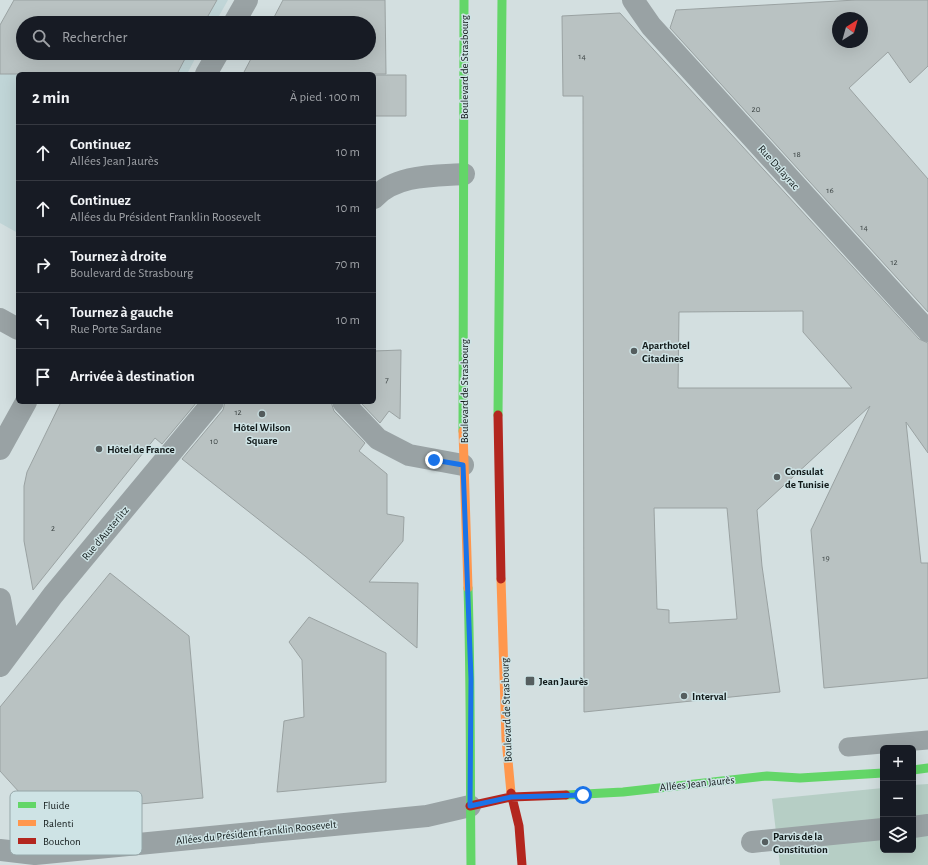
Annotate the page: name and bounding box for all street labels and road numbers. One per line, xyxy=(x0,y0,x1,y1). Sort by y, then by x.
street label: Boulevard de Strasbourg xyxy=(459,14,470,119)
street label: Rue Dalayrac xyxy=(756,143,802,192)
street label: Boulevard de Strasbourg xyxy=(459,338,470,443)
street label: Rue d'Austerlitz xyxy=(80,504,131,562)
street label: Boulevard de Strasbourg xyxy=(499,657,514,762)
street label: Allées Jean Jaurès xyxy=(659,774,735,793)
street label: Allées du Président Franklin Roosevelt xyxy=(175,819,337,846)

